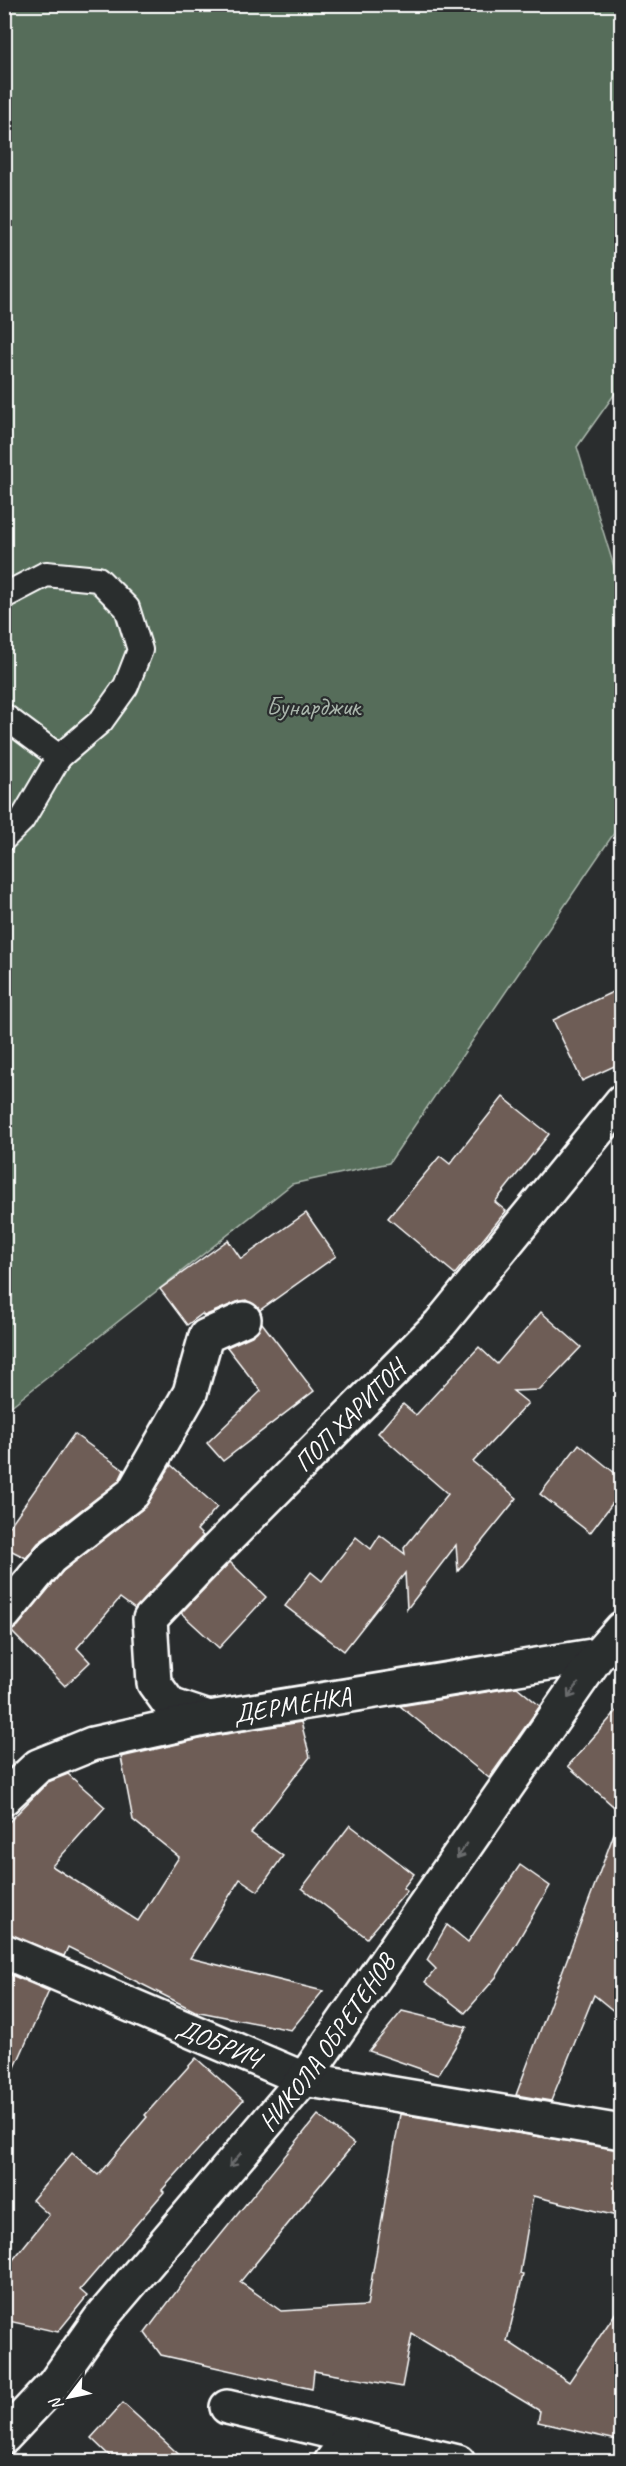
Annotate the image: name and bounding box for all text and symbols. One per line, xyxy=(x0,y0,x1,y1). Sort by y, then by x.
park label: Бунарджик xyxy=(266,690,363,723)
street label: ПОП ХАРИТОН xyxy=(286,1350,415,1479)
street label: ДЕРМЕНКА xyxy=(231,1679,354,1730)
one-way arrow xyxy=(567,1682,579,1698)
one-way arrow xyxy=(456,1842,468,1859)
street label: НИКОЛА ОБРЕТЕНОВ xyxy=(251,1946,403,2138)
street label: ДОБРИЧ xyxy=(173,2011,269,2076)
one-way arrow xyxy=(228,2152,242,2167)
north arrow xyxy=(39,2367,99,2427)
text: N xyxy=(44,2392,68,2414)

